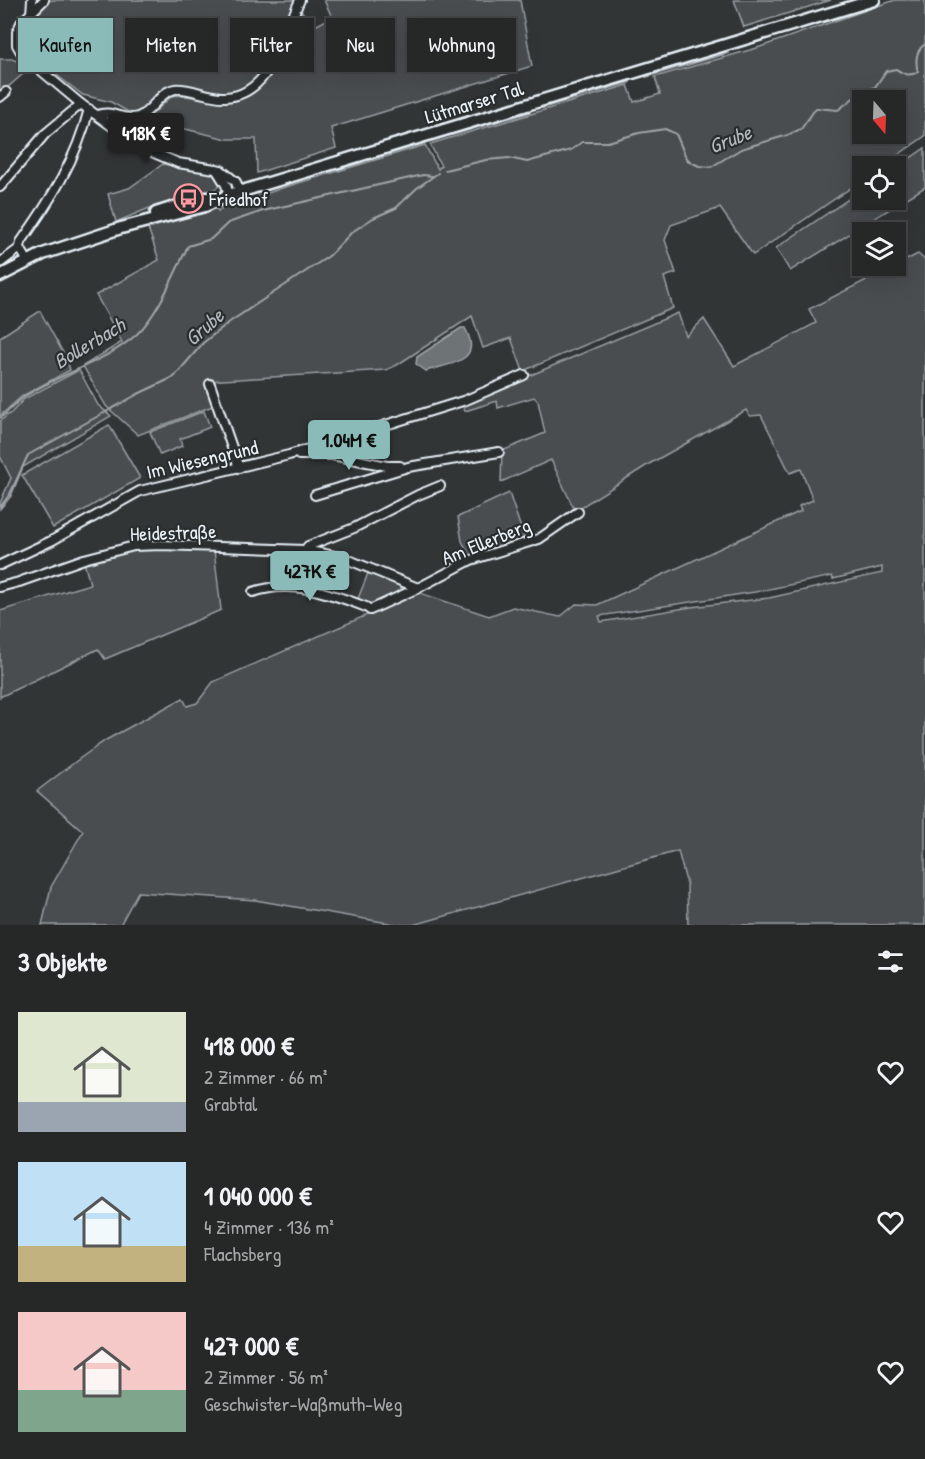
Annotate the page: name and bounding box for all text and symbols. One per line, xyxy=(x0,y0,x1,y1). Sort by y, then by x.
chip: Kaufen xyxy=(18,18,113,72)
chip: Mieten xyxy=(125,18,218,72)
chip: Filter xyxy=(230,18,314,72)
chip: Neu xyxy=(326,18,395,72)
chip: Wohnung xyxy=(407,18,516,72)
street label: Lütmarser Tal xyxy=(421,74,527,130)
north arrow xyxy=(852,90,906,144)
map controls xyxy=(852,90,906,276)
pin: 418K € xyxy=(97,113,195,164)
water label: Grube xyxy=(704,117,757,161)
text: 418K € xyxy=(122,119,170,146)
button: locate xyxy=(852,156,906,210)
bus stop icon: Friedhof xyxy=(172,182,204,214)
place label: Friedhof xyxy=(208,185,268,212)
button: layers xyxy=(852,222,906,276)
water label: Grube xyxy=(178,301,231,352)
water label: Bollerbach xyxy=(48,310,131,376)
pin: 1.04M € xyxy=(294,420,404,471)
text: 1.04M € xyxy=(322,426,376,453)
street label: Im Wiesengrund xyxy=(144,433,261,485)
street label: Am Ellerberg xyxy=(437,511,535,571)
street label: Heidestraße xyxy=(129,517,217,547)
pin: 427K € xyxy=(261,551,359,602)
text: 427K € xyxy=(284,557,336,584)
text: 3 Objekte xyxy=(18,944,107,979)
icon: filters xyxy=(874,945,907,978)
text: 418 000 € xyxy=(204,1028,294,1063)
icon: home xyxy=(66,1036,138,1108)
icon: heart xyxy=(874,1056,907,1089)
text: 2 Zimmer · 66 m² xyxy=(204,1063,327,1090)
text: Grabtal xyxy=(204,1090,257,1117)
text: 1 040 000 € xyxy=(204,1178,312,1213)
icon: home xyxy=(66,1186,138,1258)
icon: heart xyxy=(874,1206,907,1239)
text: 4 Zimmer · 136 m² xyxy=(204,1213,334,1240)
text: Flachsberg xyxy=(204,1240,281,1267)
text: 427 000 € xyxy=(204,1328,298,1363)
icon: home xyxy=(66,1336,138,1408)
icon: heart xyxy=(874,1356,907,1389)
text: 2 Zimmer · 56 m² xyxy=(204,1363,328,1390)
text: Geschwister-Waßmuth-Weg xyxy=(204,1390,402,1417)

